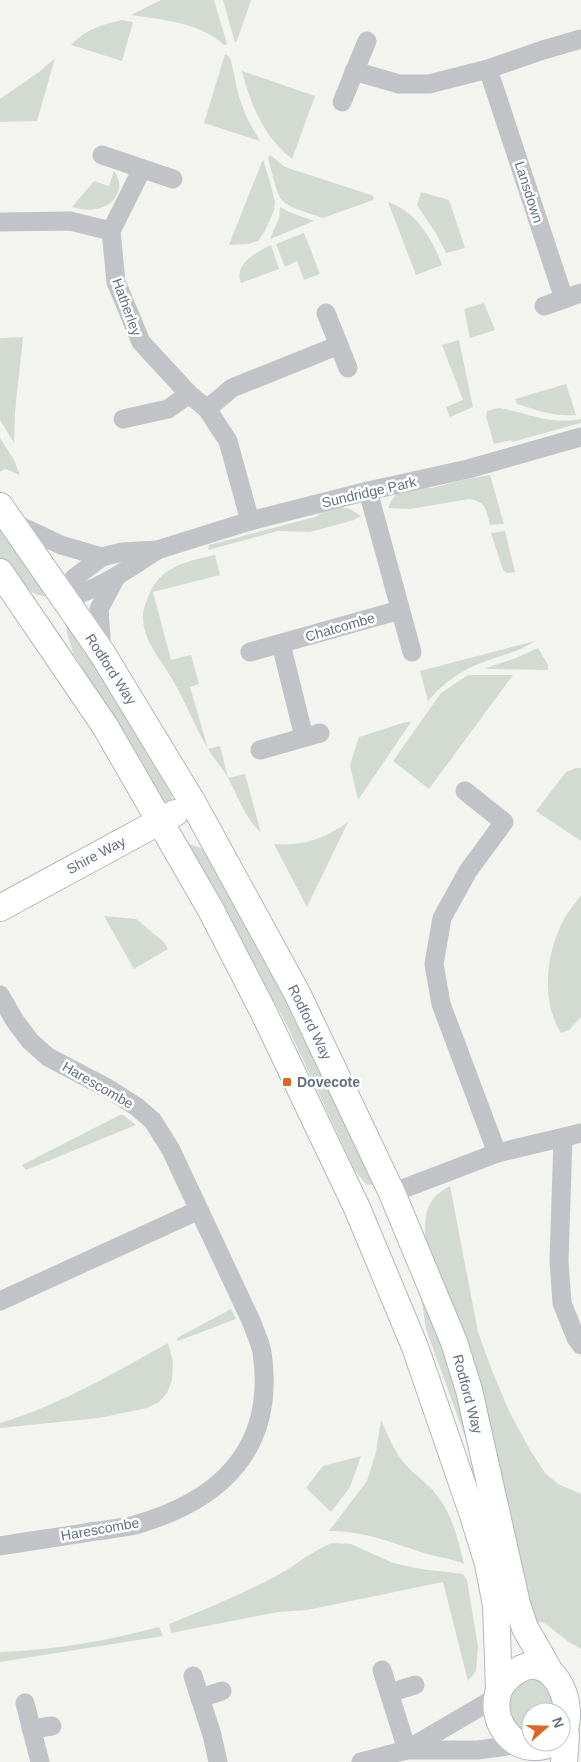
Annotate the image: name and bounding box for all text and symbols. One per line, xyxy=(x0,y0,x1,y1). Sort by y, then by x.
street label: Lansdown xyxy=(512,159,546,225)
street label: Hatherley xyxy=(109,276,145,338)
street label: Sundridge Park xyxy=(320,473,419,511)
street label: Chatcombe xyxy=(303,609,377,645)
street label: Rodford Way xyxy=(82,631,140,707)
street label: Shire Way xyxy=(64,833,128,877)
street label: Rodford Way xyxy=(285,982,335,1062)
street label: Harescombe xyxy=(60,1058,137,1112)
place label: Dovecote xyxy=(297,1074,360,1090)
marker: Dovecote xyxy=(281,1076,293,1088)
street label: Rodford Way xyxy=(450,1353,486,1435)
street label: Harescombe xyxy=(60,1514,141,1544)
north arrow xyxy=(521,1702,571,1752)
text: N xyxy=(549,1715,567,1730)

